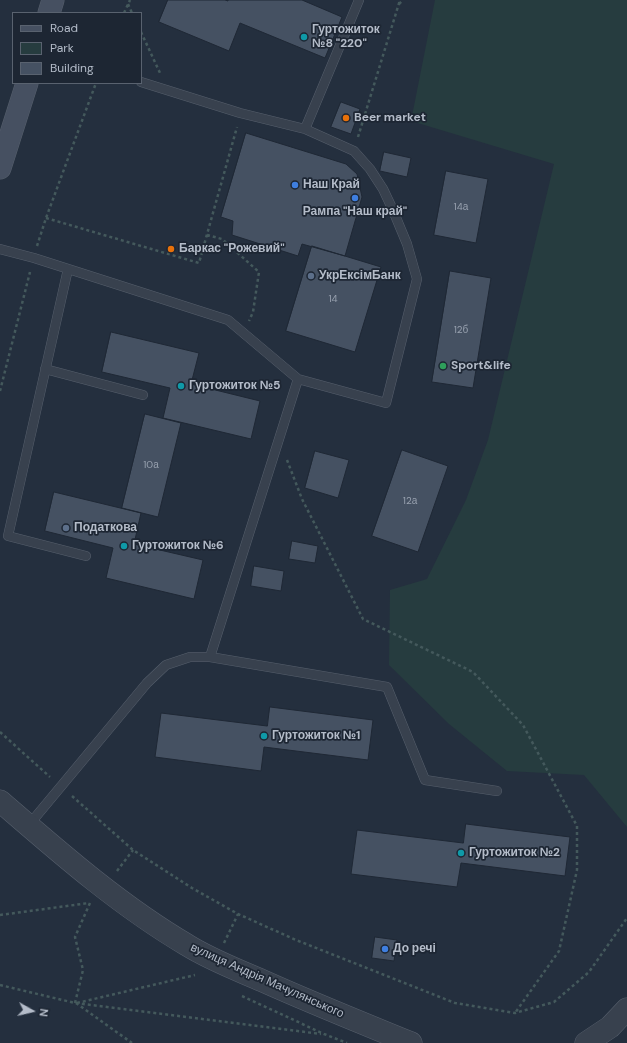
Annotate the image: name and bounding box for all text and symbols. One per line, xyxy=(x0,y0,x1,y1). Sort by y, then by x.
legend xyxy=(12,12,142,84)
text: Road xyxy=(50,20,78,36)
place label: Гуртожиток №8 "220" xyxy=(312,23,380,51)
marker: Гуртожиток №8 "220" xyxy=(299,32,309,42)
text: Park xyxy=(50,40,74,56)
text: Building xyxy=(50,60,94,76)
place label: Beer market xyxy=(354,111,426,125)
marker: Beer market xyxy=(341,113,351,123)
place label: Наш Край xyxy=(303,178,360,192)
marker: Наш Край xyxy=(290,180,300,190)
marker: Рампа "Наш край" xyxy=(350,193,360,203)
house number: 14а xyxy=(454,201,468,213)
place label: Рампа "Наш край" xyxy=(303,205,407,219)
place label: Баркас "Рожевий" xyxy=(179,242,285,256)
marker: Баркас "Рожевий" xyxy=(166,244,176,254)
place label: УкрЕксімБанк xyxy=(319,269,401,283)
marker: УкрЕксімБанк xyxy=(306,271,316,281)
house number: 14 xyxy=(328,293,338,305)
house number: 12б xyxy=(454,324,468,336)
place label: Sport&life xyxy=(451,359,511,373)
marker: Sport&life xyxy=(438,361,448,371)
place label: Гуртожиток №5 xyxy=(189,379,281,393)
marker: Гуртожиток №5 xyxy=(176,381,186,391)
house number: 10а xyxy=(143,459,159,471)
house number: 12а xyxy=(403,495,417,507)
place label: Податкова xyxy=(74,521,137,535)
marker: Податкова xyxy=(61,523,71,533)
place label: Гуртожиток №6 xyxy=(132,539,224,553)
marker: Гуртожиток №6 xyxy=(119,541,129,551)
place label: Гуртожиток №1 xyxy=(272,729,360,743)
marker: Гуртожиток №1 xyxy=(259,731,269,741)
place label: Гуртожиток №2 xyxy=(469,846,560,860)
marker: Гуртожиток №2 xyxy=(456,848,466,858)
street label: вулиця Андрія Мачулянського xyxy=(188,941,346,1021)
place label: До речі xyxy=(393,942,436,956)
marker: До речі xyxy=(380,944,390,954)
north arrow xyxy=(12,991,52,1031)
text: N xyxy=(36,1008,51,1018)

